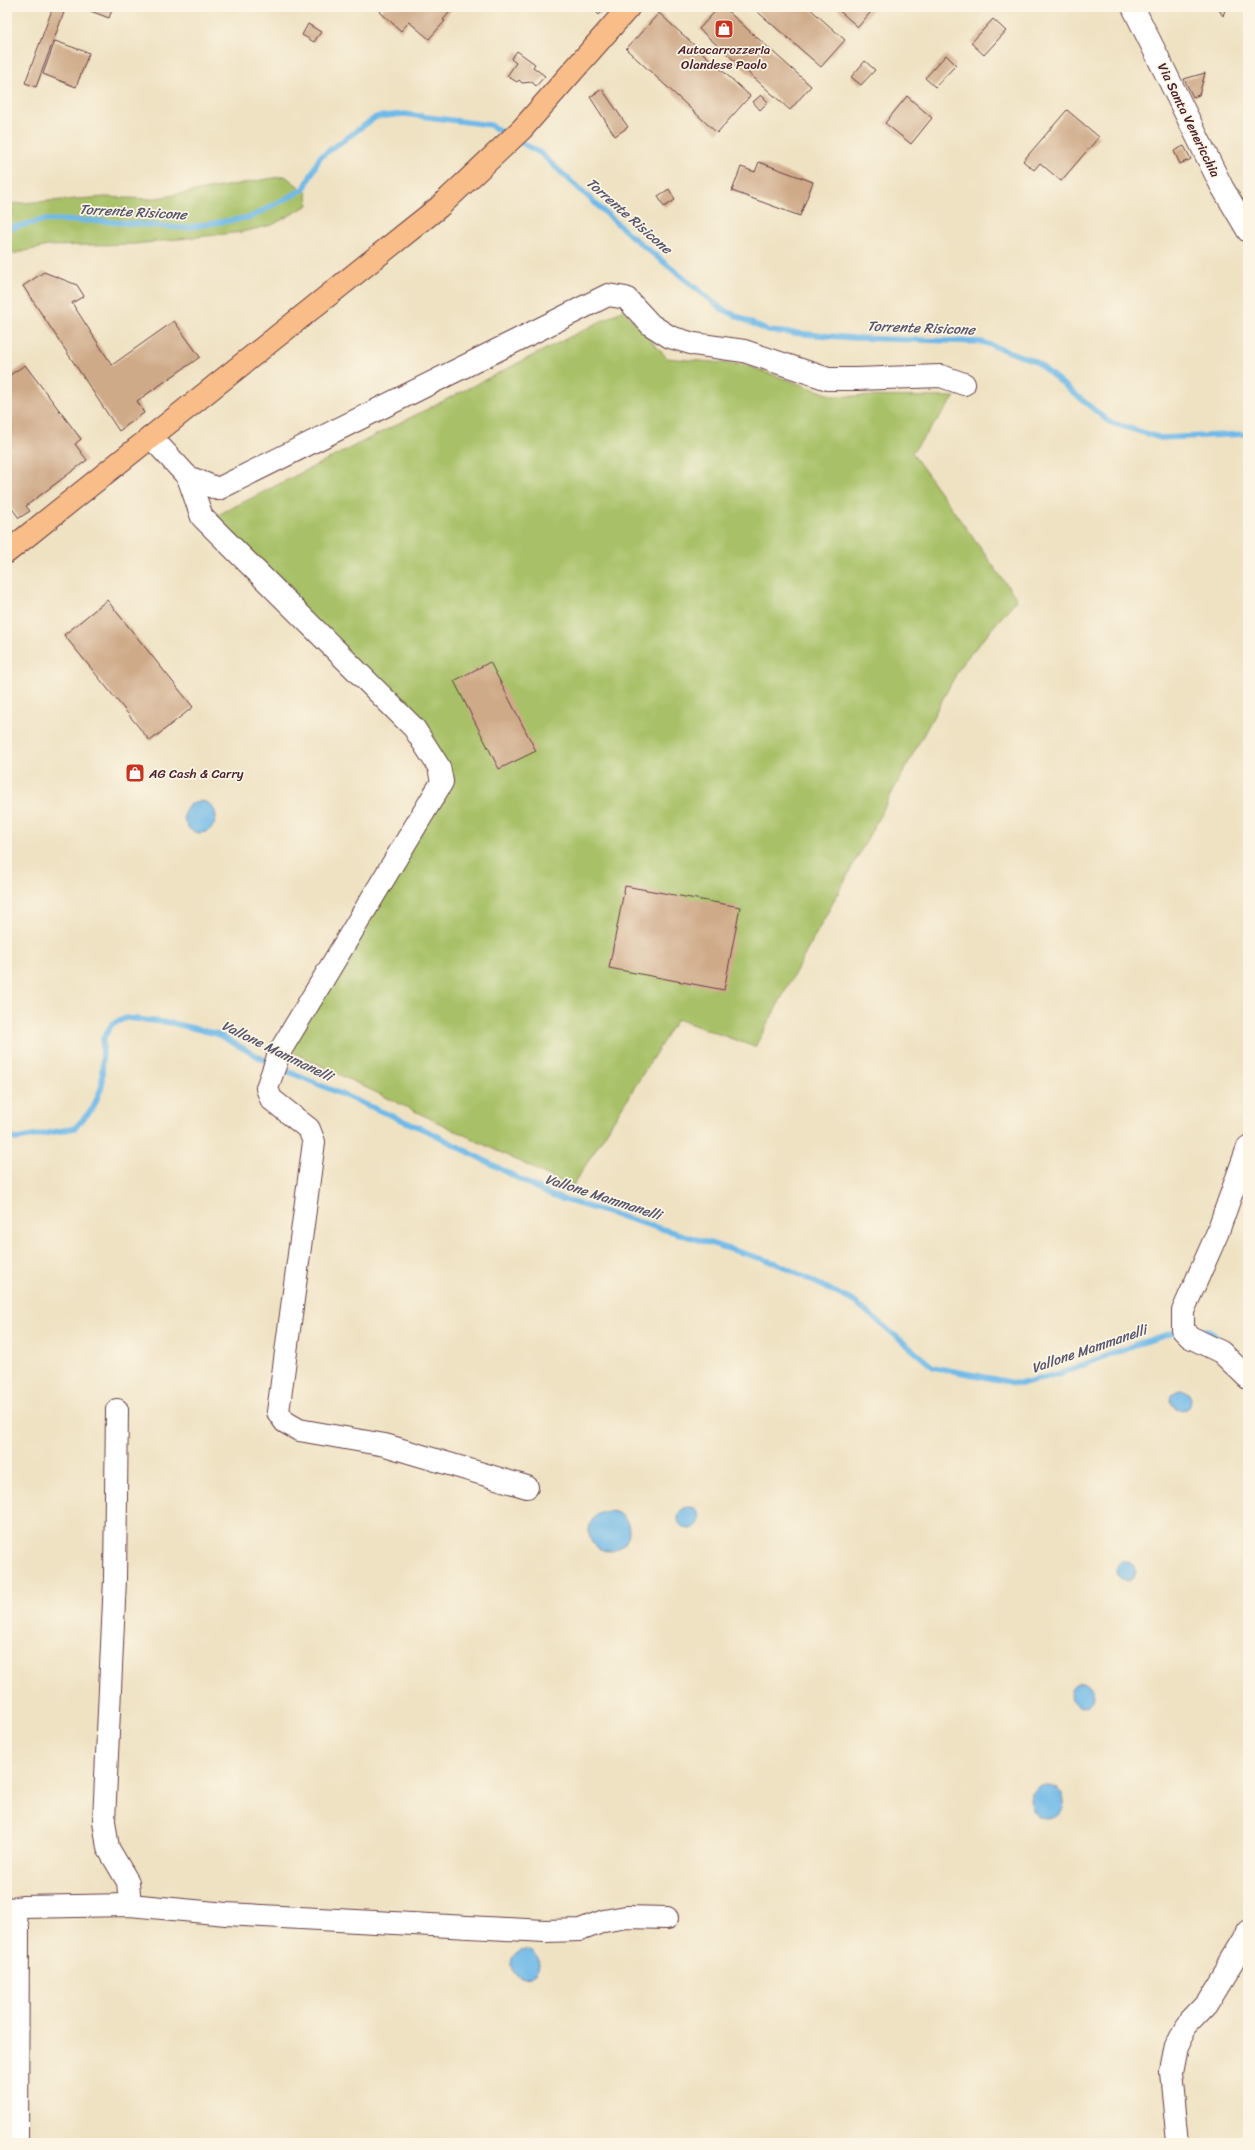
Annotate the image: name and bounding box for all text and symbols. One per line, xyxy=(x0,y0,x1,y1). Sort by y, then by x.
shop icon: Autocarrozzeria Olandese Paolo xyxy=(713,18,735,40)
place label: Autocarrozzeria Olandese Paolo xyxy=(677,38,771,76)
street label: Via Santa Venericchia xyxy=(1151,59,1227,182)
water label: Torrente Risicone xyxy=(580,171,679,262)
water label: Torrente Risicone xyxy=(79,197,189,227)
water label: Torrente Risicone xyxy=(867,314,977,342)
shop icon: AG Cash & Carry xyxy=(124,762,146,784)
place label: AG Cash & Carry xyxy=(148,762,244,785)
water label: Vallone Mammanelli xyxy=(217,1013,340,1090)
water label: Vallone Mammanelli xyxy=(542,1166,667,1228)
water label: Vallone Mammanelli xyxy=(1028,1317,1153,1380)

